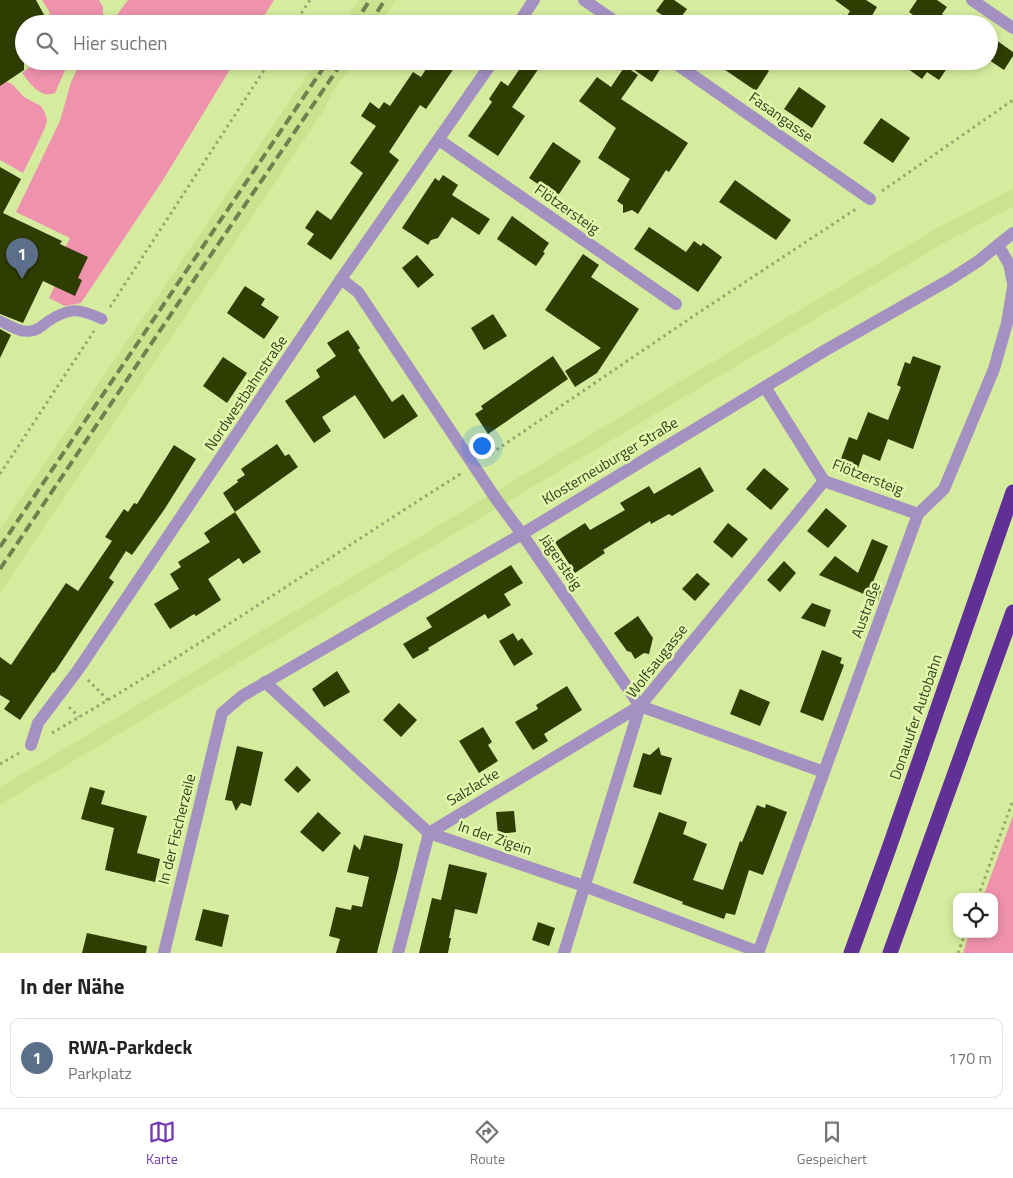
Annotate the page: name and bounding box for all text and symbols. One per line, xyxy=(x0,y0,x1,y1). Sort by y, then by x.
search box xyxy=(15,15,998,70)
text: Hier suchen xyxy=(73,28,168,57)
icon: search xyxy=(33,29,61,57)
street label: Fasangasse xyxy=(744,86,818,147)
street label: Flötzersteig xyxy=(530,178,605,240)
pin: 1 xyxy=(6,238,38,279)
street label: Nordwestbahnstraße xyxy=(198,330,293,455)
street label: Klosterneuburger Straße xyxy=(537,411,682,510)
your location xyxy=(469,433,495,459)
street label: Flötzersteig xyxy=(829,452,907,501)
street label: Jägersteig xyxy=(534,529,589,595)
street label: Austraße xyxy=(845,579,886,641)
street label: Wolfsaugasse xyxy=(620,619,693,703)
street label: Donauufer Autobahn xyxy=(883,651,948,783)
street label: Salzlacke xyxy=(442,762,504,811)
street label: In der Fischerzeile xyxy=(152,771,201,887)
street label: In der Zigein xyxy=(455,814,535,861)
map controls xyxy=(953,893,998,938)
button: locate xyxy=(953,893,998,938)
text: In der Nähe xyxy=(20,970,125,1002)
text: RWA-Parkdeck xyxy=(68,1032,192,1061)
text: 1 xyxy=(33,1046,41,1070)
text: 170 m xyxy=(948,1046,992,1070)
text: Parkplatz xyxy=(68,1061,132,1085)
tab: Karte xyxy=(146,1118,178,1169)
tab: Route xyxy=(470,1118,505,1169)
tab: Gespeichert xyxy=(797,1118,867,1169)

